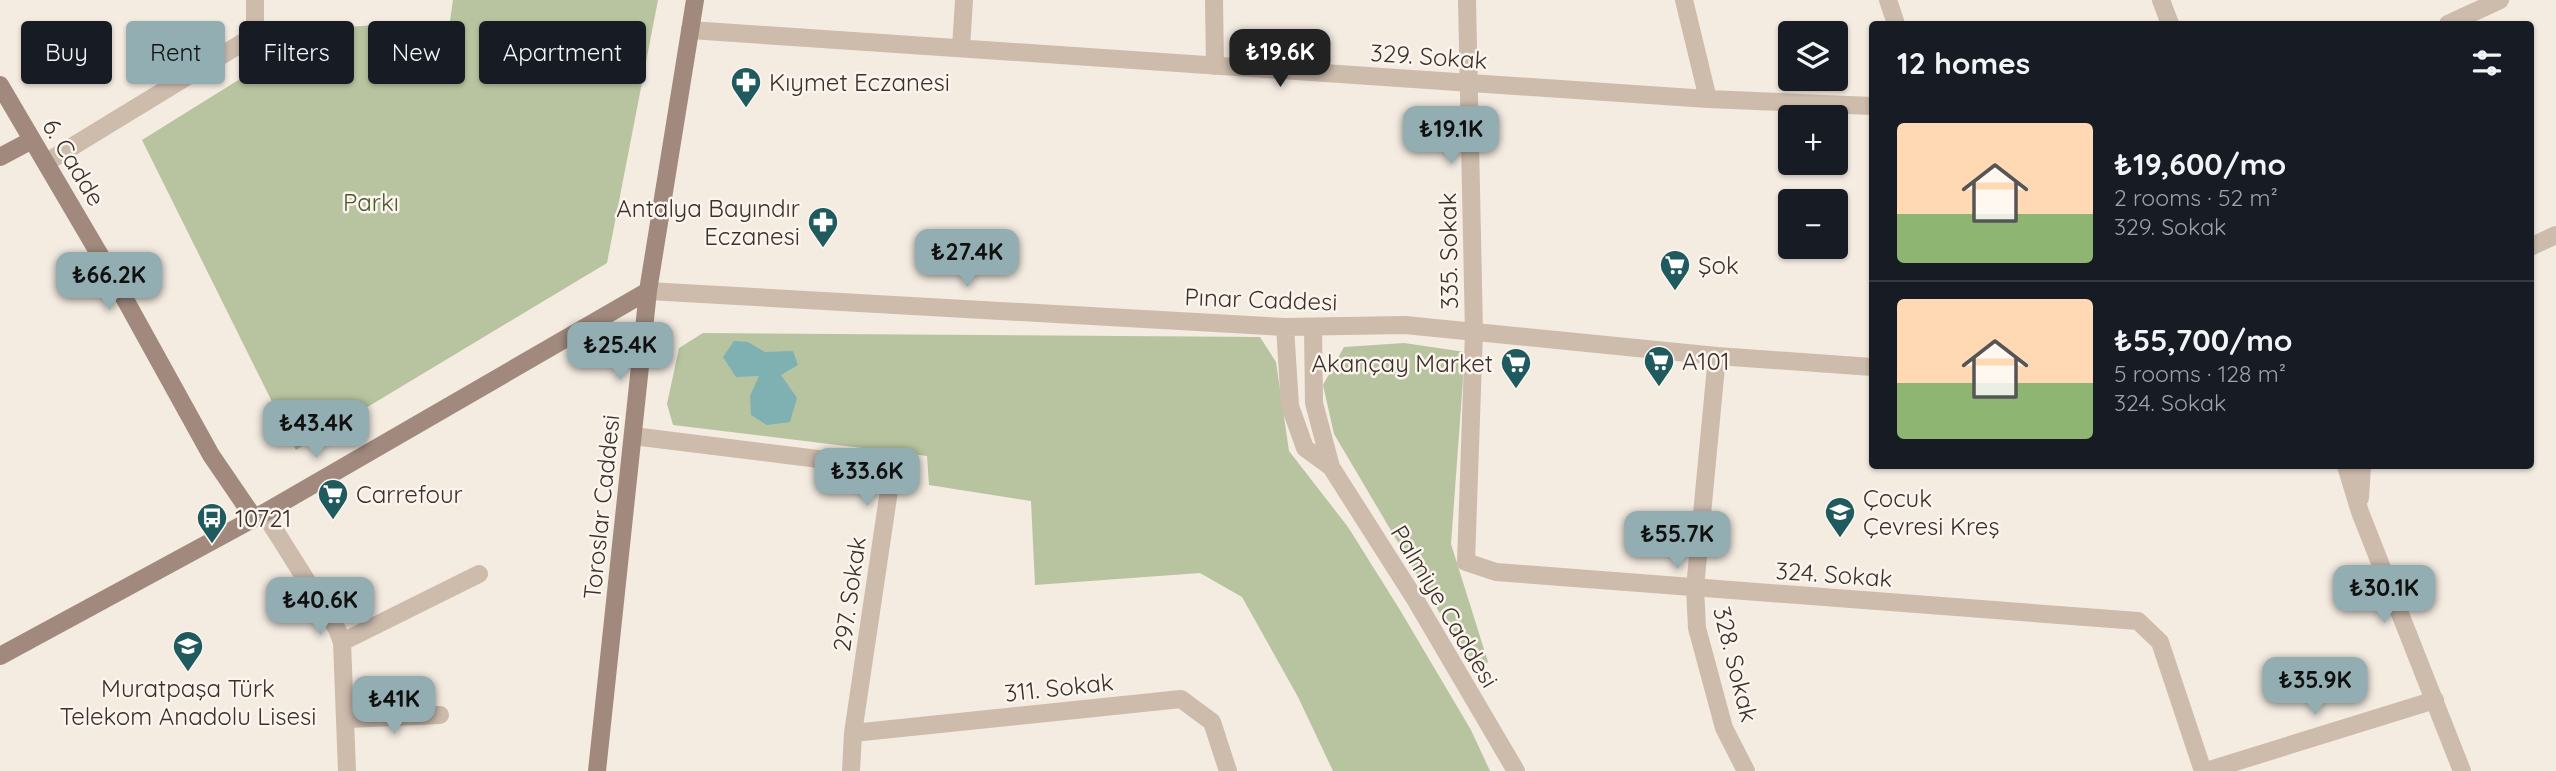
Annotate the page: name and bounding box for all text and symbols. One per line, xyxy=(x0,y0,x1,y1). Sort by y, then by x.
chip: Buy xyxy=(21,21,112,84)
chip: Rent xyxy=(126,21,225,84)
chip: Filters xyxy=(239,21,354,84)
chip: New xyxy=(368,21,465,84)
chip: Apartment xyxy=(479,21,646,84)
map controls xyxy=(1778,21,1848,259)
button: layers xyxy=(1778,21,1848,91)
pin: ₺19.6K xyxy=(1223,29,1337,89)
text: ₺19.6K xyxy=(1245,37,1315,66)
street label: 329. Sokak xyxy=(1369,37,1489,75)
text: 12 homes xyxy=(1897,44,2030,82)
icon: filters xyxy=(2468,44,2506,82)
pharmacy icon: Kıymet Eczanesi xyxy=(729,65,763,109)
place label: Kıymet Eczanesi xyxy=(769,67,950,97)
button: + xyxy=(1778,105,1848,175)
pin: ₺19.1K xyxy=(1394,106,1508,166)
street label: 6. Cadde xyxy=(36,113,112,211)
text: ₺19.1K xyxy=(1419,114,1483,143)
text: ₺19,600/mo xyxy=(2114,145,2286,183)
icon: home xyxy=(1953,151,2037,235)
text: 2 rooms · 52 m² xyxy=(2114,183,2278,212)
park label: Parkı xyxy=(343,187,399,217)
button: − xyxy=(1778,189,1848,259)
street label: 335. Sokak xyxy=(1432,192,1464,310)
place label: Antalya Bayındır Eczanesi xyxy=(616,193,800,251)
pharmacy icon: Antalya Bayındır Eczanesi xyxy=(806,205,840,249)
text: 329. Sokak xyxy=(2114,212,2226,241)
pin: ₺27.4K xyxy=(910,230,1024,289)
text: ₺27.4K xyxy=(931,237,1003,266)
supermarket icon: Şok xyxy=(1658,248,1692,292)
place label: Şok xyxy=(1698,250,1739,280)
pin: ₺66.2K xyxy=(52,252,166,312)
text: ₺66.2K xyxy=(72,260,146,289)
street label: Pınar Caddesi xyxy=(1184,281,1338,317)
text: ₺55,700/mo xyxy=(2114,321,2293,359)
pin: ₺25.4K xyxy=(563,322,677,382)
icon: home xyxy=(1953,327,2037,411)
text: ₺25.4K xyxy=(583,330,657,359)
supermarket icon: A101 xyxy=(1642,344,1676,388)
supermarket icon: Akançay Market xyxy=(1499,346,1533,390)
place label: A101 xyxy=(1682,346,1730,376)
place label: Akançay Market xyxy=(1312,348,1493,378)
text: 5 rooms · 128 m² xyxy=(2114,359,2286,388)
text: 324. Sokak xyxy=(2114,388,2226,417)
pin: ₺43.4K xyxy=(259,400,373,460)
text: ₺43.4K xyxy=(279,408,353,437)
street label: Toroslar Caddesi xyxy=(576,413,626,601)
pin: ₺33.6K xyxy=(810,448,924,508)
text: ₺33.6K xyxy=(831,456,903,485)
supermarket icon: Carrefour xyxy=(316,477,350,521)
place label: Carrefour xyxy=(356,479,463,509)
place label: Çocuk Çevresi Kreş xyxy=(1863,483,2000,541)
school or university icon: Çocuk Çevresi Kreş xyxy=(1823,495,1857,539)
bus stop icon: 10721 xyxy=(195,501,229,545)
place label: 10721 xyxy=(235,503,291,533)
pin: ₺55.7K xyxy=(1620,512,1734,571)
street label: Palmiye Caddesi xyxy=(1385,519,1505,693)
text: ₺55.7K xyxy=(1640,519,1714,548)
street label: 297. Sokak xyxy=(826,535,872,653)
street label: 324. Sokak xyxy=(1775,555,1893,593)
pin: ₺30.1K xyxy=(2327,566,2441,625)
text: ₺30.1K xyxy=(2349,573,2419,602)
pin: ₺40.6K xyxy=(263,578,377,637)
text: ₺40.6K xyxy=(282,585,358,614)
street label: 328. Sokak xyxy=(1707,603,1765,725)
school or university icon: Muratpaşa Türk Telekom Anadolu Lisesi xyxy=(171,629,205,673)
pin: ₺35.9K xyxy=(2258,658,2372,717)
text: ₺35.9K xyxy=(2278,665,2352,694)
street label: 311. Sokak xyxy=(1003,666,1115,708)
place label: Muratpaşa Türk Telekom Anadolu Lisesi xyxy=(60,673,316,731)
pin: ₺41K xyxy=(353,676,435,736)
text: ₺41K xyxy=(368,684,420,713)

